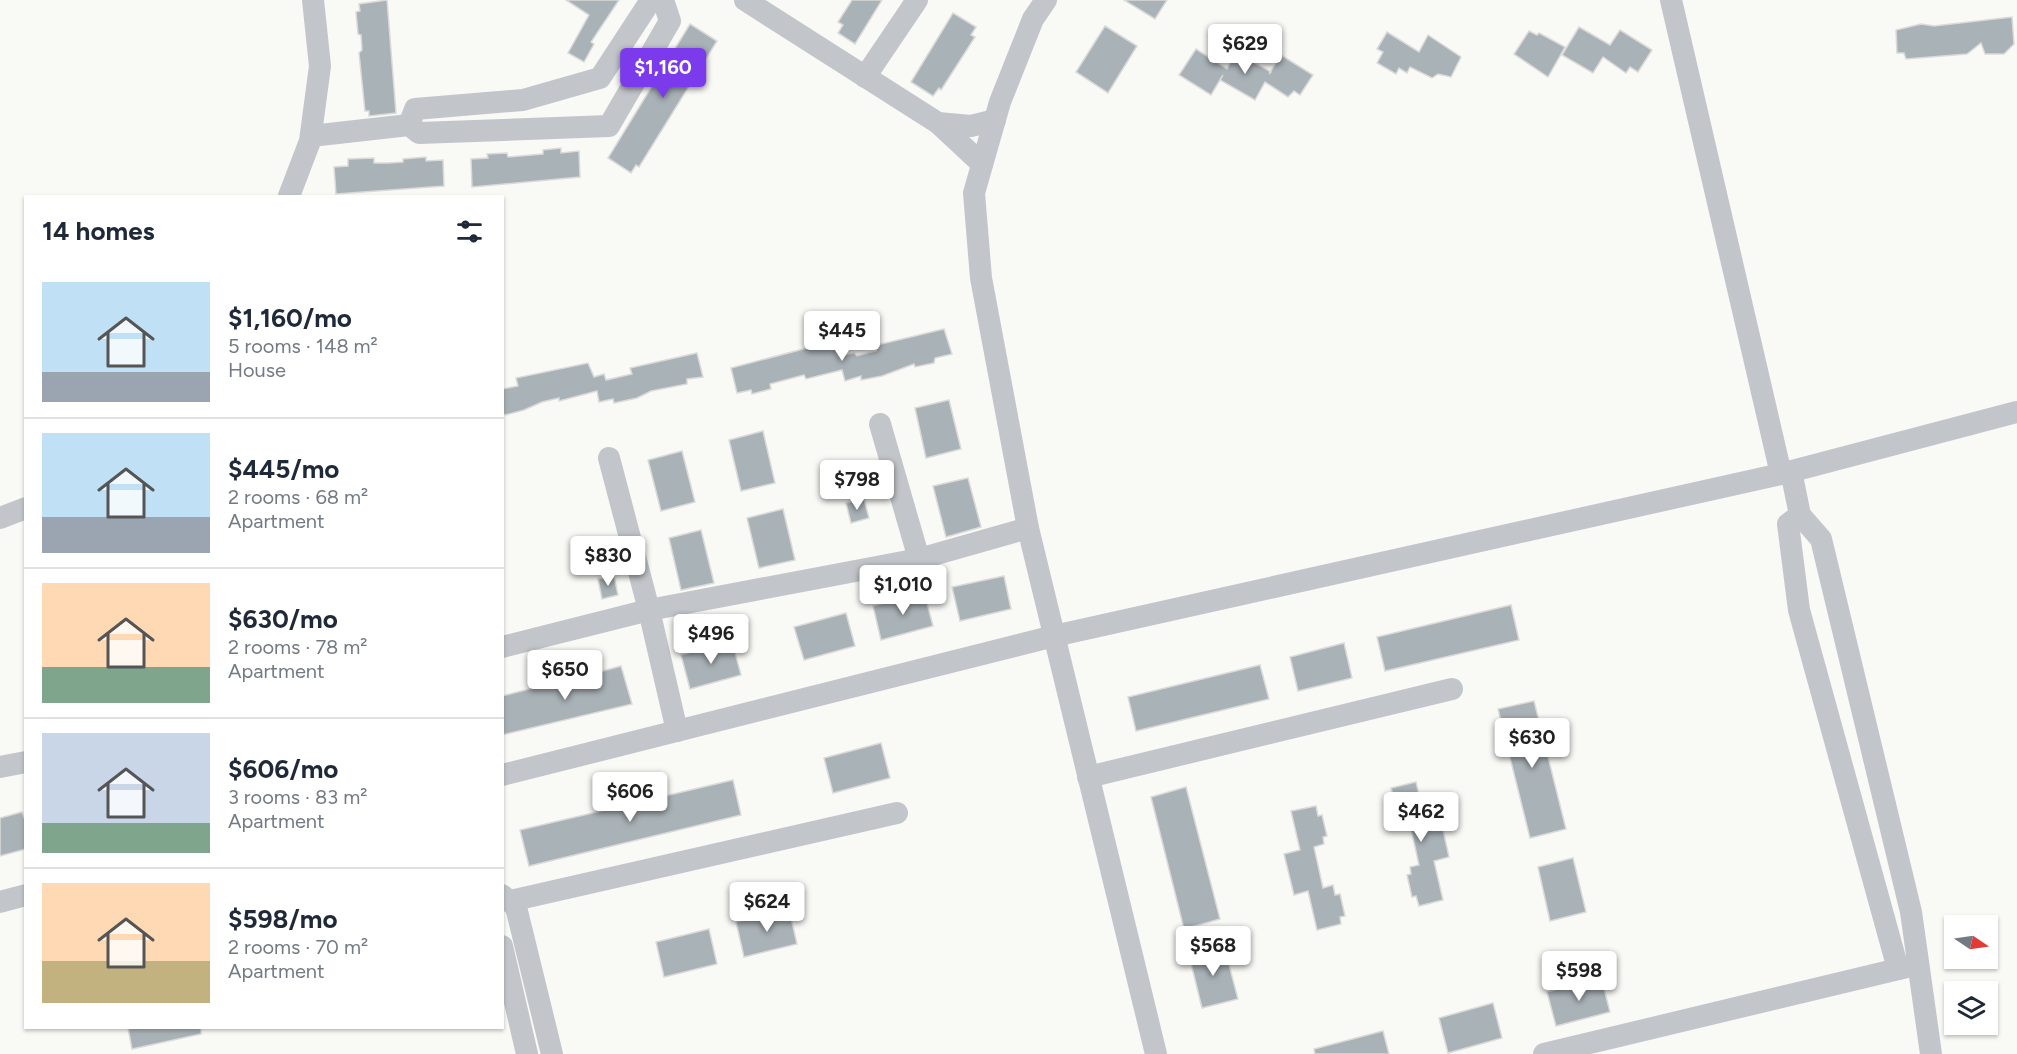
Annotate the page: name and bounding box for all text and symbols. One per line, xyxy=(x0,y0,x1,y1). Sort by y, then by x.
pin: $629 xyxy=(1209,24,1281,75)
text: $629 xyxy=(1222,31,1268,55)
pin: $1,160 xyxy=(614,48,712,99)
text: $1,160 xyxy=(634,55,692,79)
text: 14 homes xyxy=(42,215,155,247)
icon: filters xyxy=(453,215,486,248)
text: $1,160/mo xyxy=(228,302,352,334)
icon: home xyxy=(90,306,162,378)
pin: $445 xyxy=(806,311,878,362)
text: $445 xyxy=(818,318,866,342)
text: 5 rooms · 148 m² xyxy=(228,334,378,358)
text: House xyxy=(228,358,286,382)
text: $445/mo xyxy=(228,453,339,485)
icon: home xyxy=(90,457,162,529)
pin: $798 xyxy=(821,460,893,511)
text: $798 xyxy=(834,467,880,491)
text: 2 rooms · 68 m² xyxy=(228,485,368,509)
text: Apartment xyxy=(228,509,325,533)
pin: $830 xyxy=(572,536,644,587)
text: $830 xyxy=(584,543,632,567)
pin: $1,010 xyxy=(854,565,952,616)
text: $1,010 xyxy=(873,572,933,596)
text: $630/mo xyxy=(228,603,338,635)
icon: home xyxy=(90,607,162,679)
pin: $496 xyxy=(675,614,747,665)
text: $496 xyxy=(688,621,734,645)
text: 2 rooms · 78 m² xyxy=(228,635,368,659)
pin: $650 xyxy=(529,650,601,701)
text: $650 xyxy=(541,657,589,681)
text: Apartment xyxy=(228,659,325,683)
pin: $630 xyxy=(1496,718,1568,769)
text: $630 xyxy=(1509,725,1555,749)
text: $606/mo xyxy=(228,753,338,785)
icon: home xyxy=(90,757,162,829)
pin: $606 xyxy=(594,772,666,823)
text: $606 xyxy=(606,779,654,803)
text: 3 rooms · 83 m² xyxy=(228,785,367,809)
pin: $462 xyxy=(1385,792,1457,843)
text: $462 xyxy=(1398,799,1444,823)
text: Apartment xyxy=(228,809,325,833)
pin: $624 xyxy=(731,882,803,933)
text: $624 xyxy=(744,889,790,913)
text: $598/mo xyxy=(228,903,338,935)
icon: home xyxy=(90,907,162,979)
north arrow xyxy=(1944,915,1998,969)
map controls xyxy=(1944,915,1998,1035)
pin: $568 xyxy=(1177,926,1249,977)
text: $568 xyxy=(1190,933,1236,957)
text: 2 rooms · 70 m² xyxy=(228,935,368,959)
pin: $598 xyxy=(1543,951,1615,1002)
text: $598 xyxy=(1556,958,1602,982)
text: Apartment xyxy=(228,959,325,983)
button: layers xyxy=(1944,981,1998,1035)

